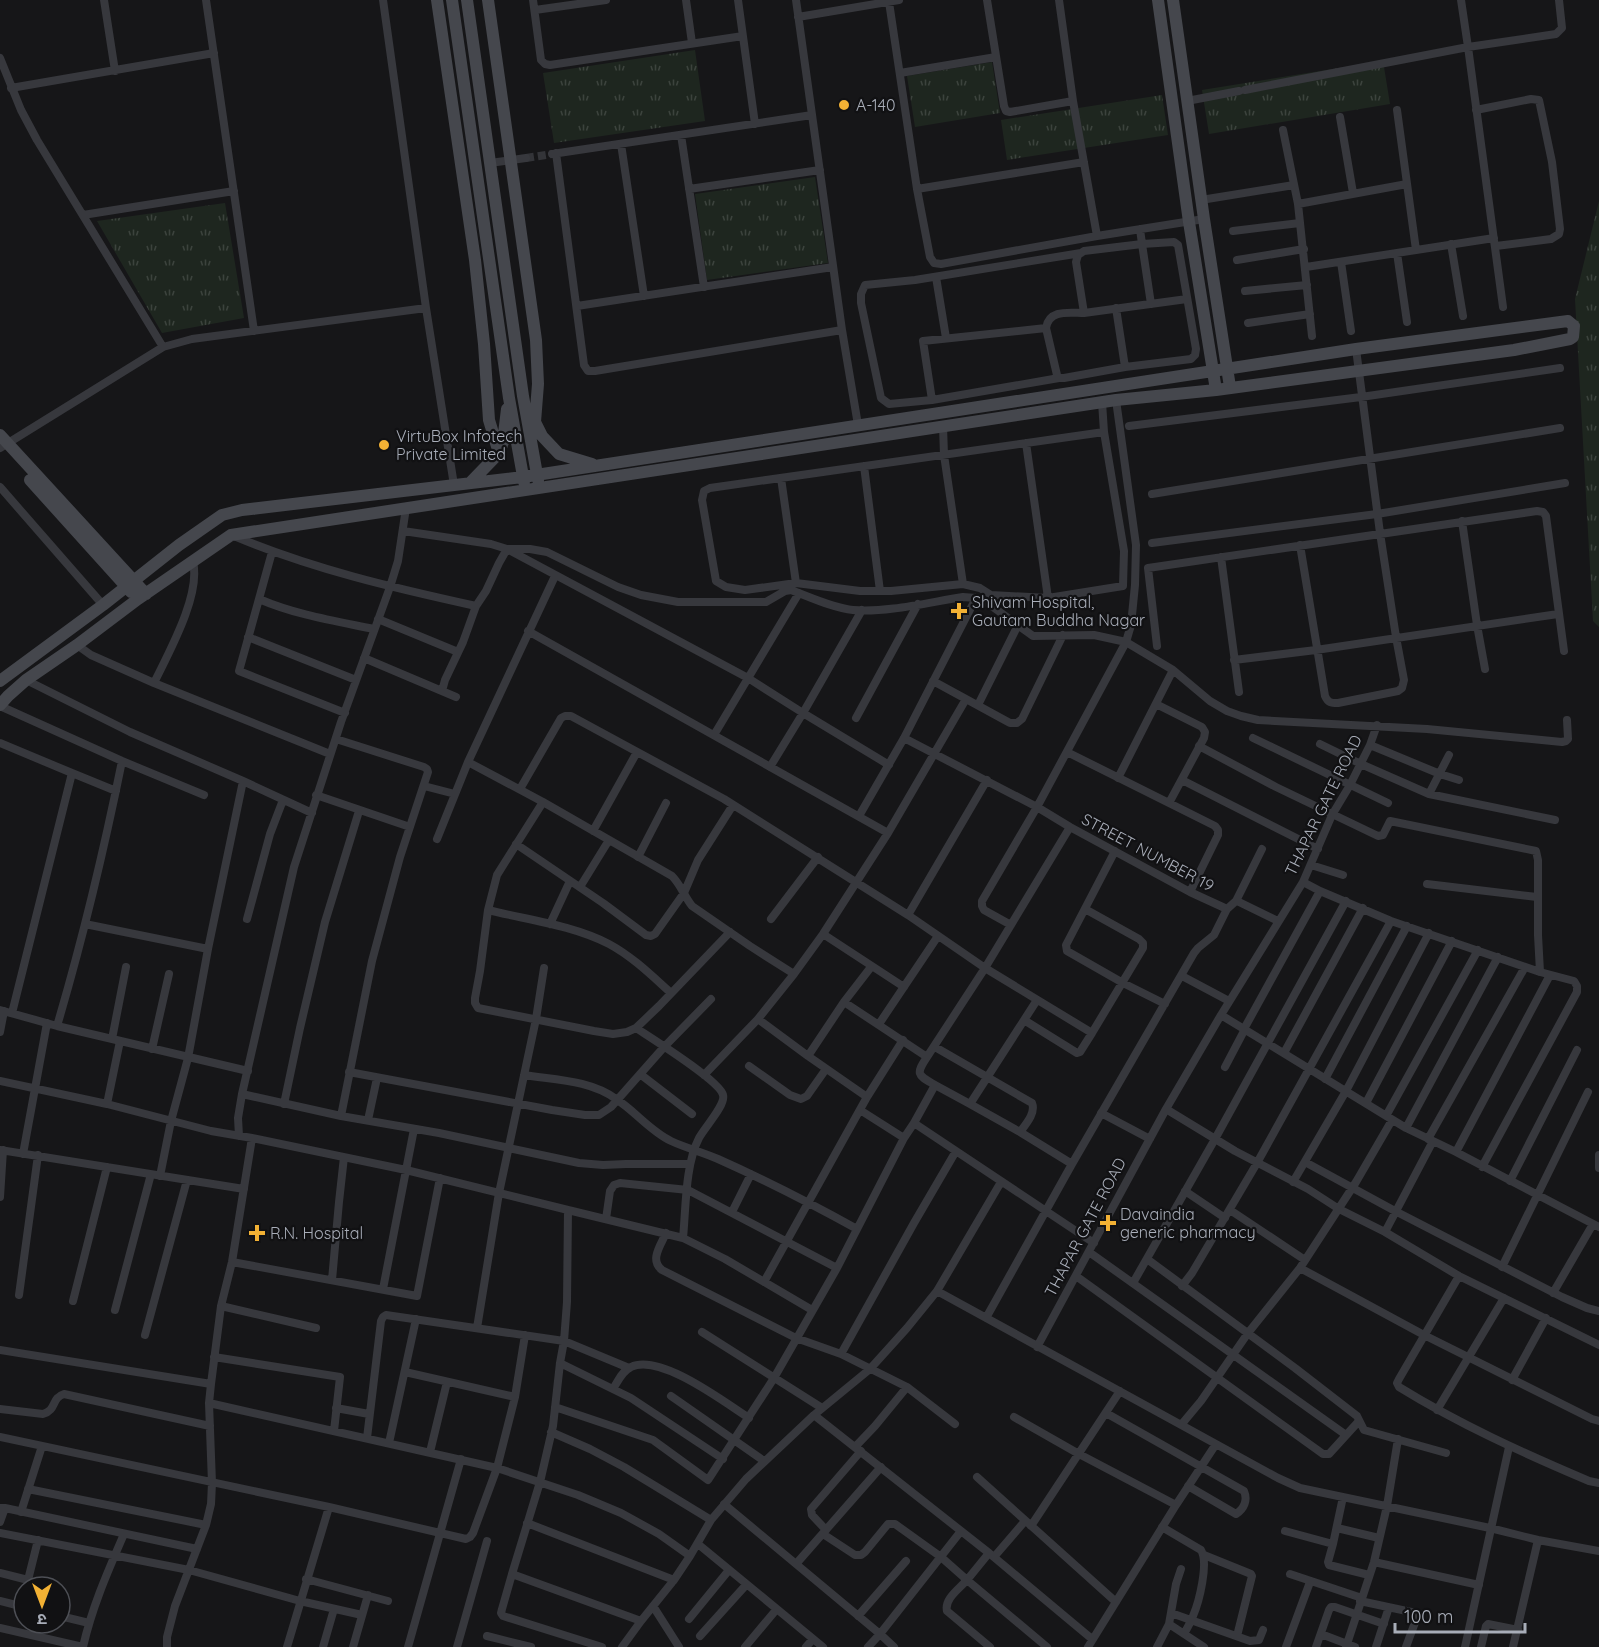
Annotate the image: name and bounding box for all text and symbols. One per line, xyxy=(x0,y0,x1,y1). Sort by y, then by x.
place label: A-140 xyxy=(856,95,895,115)
marker: A-140 xyxy=(837,98,851,112)
place label: VirtuBox Infotech Private Limited xyxy=(396,426,523,464)
marker: VirtuBox Infotech Private Limited xyxy=(377,438,391,452)
place label: Shivam Hospital, Gautam Buddha Nagar xyxy=(972,592,1145,630)
marker: Shivam Hospital, Gautam Buddha Nagar xyxy=(950,602,968,620)
street label: THAPAR GATE ROAD xyxy=(1280,731,1366,879)
street label: STREET NUMBER 19 xyxy=(1078,809,1218,895)
street label: THAPAR GATE ROAD xyxy=(1040,1154,1130,1300)
place label: Davaindia generic pharmacy xyxy=(1120,1204,1256,1242)
marker: Davaindia generic pharmacy xyxy=(1101,1216,1115,1230)
place label: R.N. Hospital xyxy=(270,1223,363,1243)
marker: R.N. Hospital xyxy=(248,1224,266,1242)
north arrow xyxy=(12,1575,72,1635)
scale bar xyxy=(1395,1596,1526,1634)
text: 100 m xyxy=(1404,1605,1453,1628)
text: उ xyxy=(37,1610,47,1630)

